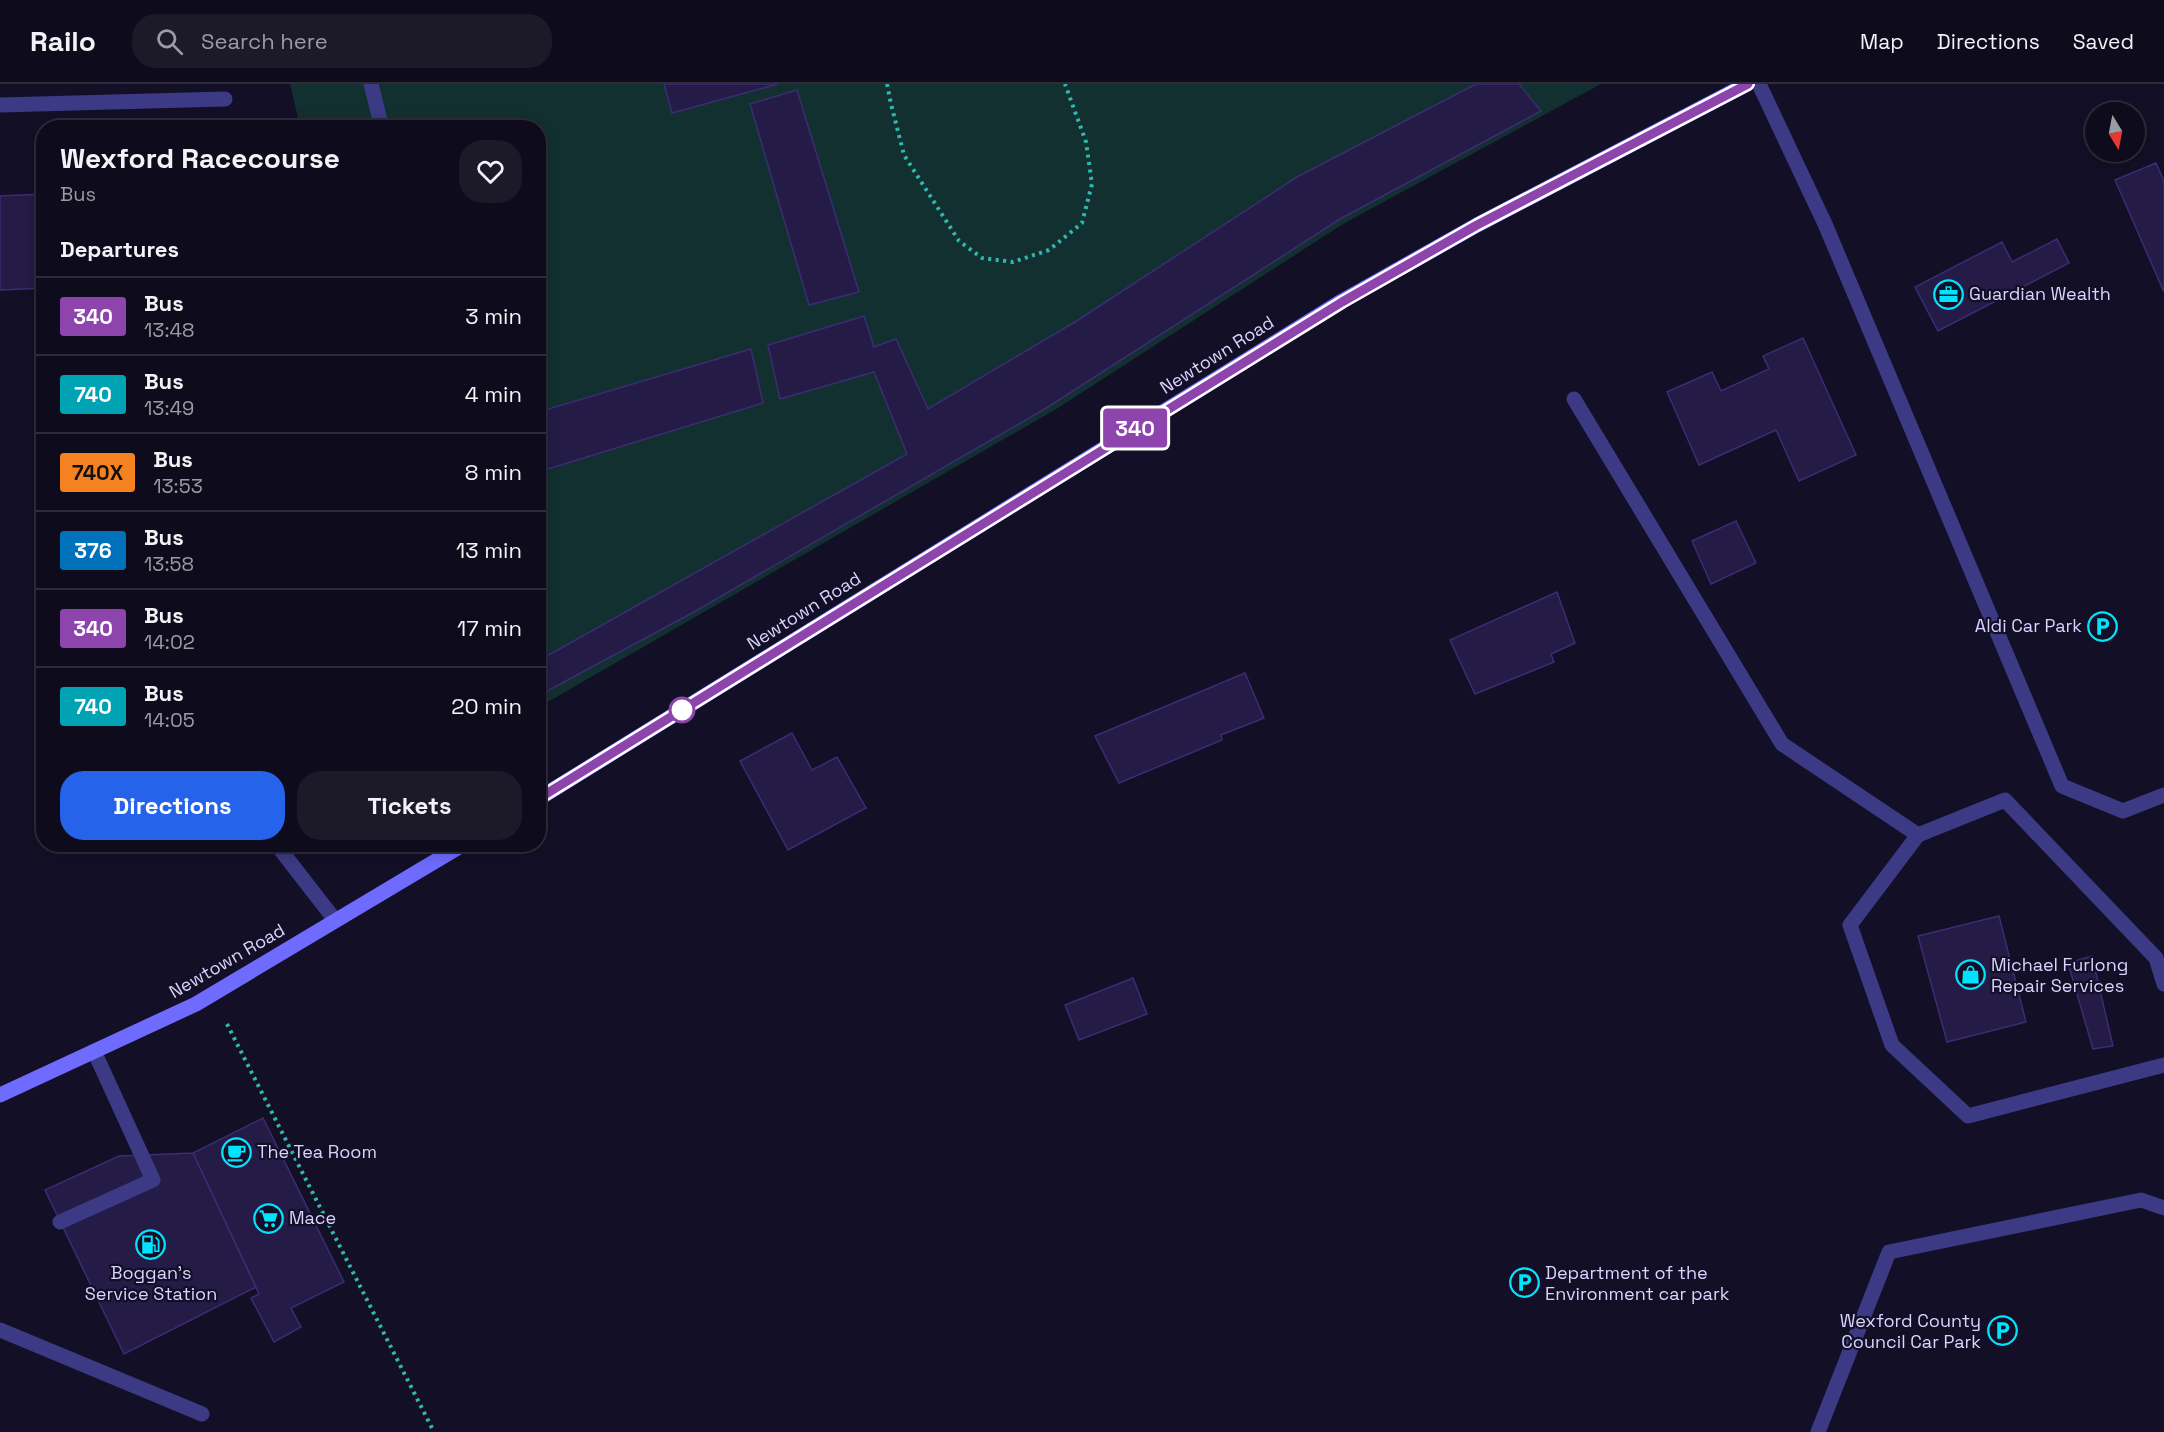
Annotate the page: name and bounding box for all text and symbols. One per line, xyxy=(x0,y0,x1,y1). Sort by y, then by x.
search box xyxy=(132,14,552,68)
text: Railo xyxy=(30,23,96,59)
icon: search xyxy=(153,25,186,58)
text: Search here xyxy=(201,27,328,55)
text: Map xyxy=(1860,28,1904,55)
text: Directions xyxy=(1937,28,2040,55)
text: Saved xyxy=(2073,28,2134,55)
north arrow xyxy=(2085,102,2145,162)
map controls xyxy=(2085,102,2145,162)
text: Wexford Racecourse xyxy=(60,140,340,176)
button: heart xyxy=(459,140,522,203)
text: Bus xyxy=(60,181,96,207)
text: Departures xyxy=(60,235,179,263)
office icon: Guardian Wealth xyxy=(1932,278,1964,310)
place label: Guardian Wealth xyxy=(1969,282,2111,305)
text: Bus xyxy=(144,289,184,317)
text: 3 min xyxy=(465,302,522,330)
text: 340 xyxy=(73,303,113,330)
street label: Newtown Road xyxy=(1156,310,1278,399)
text: 13:48 xyxy=(144,317,194,343)
text: Bus xyxy=(144,367,184,395)
text: 4 min xyxy=(465,380,522,408)
text: 740 xyxy=(74,381,112,408)
text: 13:49 xyxy=(144,395,194,421)
line badge: 340 xyxy=(1100,408,1170,448)
text: 340 xyxy=(1115,415,1155,442)
text: Bus xyxy=(153,445,193,473)
text: 8 min xyxy=(465,458,522,486)
text: 740X xyxy=(72,459,123,486)
text: 13:53 xyxy=(153,473,203,499)
text: Bus xyxy=(144,523,184,551)
text: 13 min xyxy=(456,536,522,564)
text: 376 xyxy=(74,537,112,564)
text: 13:58 xyxy=(144,551,194,577)
street label: Newtown Road xyxy=(743,566,865,655)
text: Bus xyxy=(144,601,184,629)
parking icon: Aldi Car Park xyxy=(2087,610,2119,642)
text: 17 min xyxy=(457,614,522,642)
place label: Aldi Car Park xyxy=(1975,614,2082,637)
text: 340 xyxy=(73,615,113,642)
text: 14:02 xyxy=(144,629,195,655)
text: Bus xyxy=(144,679,184,707)
text: 20 min xyxy=(451,692,522,720)
text: 740 xyxy=(74,693,112,720)
unlabelled marker xyxy=(669,697,695,723)
text: 14:05 xyxy=(144,707,195,733)
button: Directions xyxy=(60,771,285,840)
button: Tickets xyxy=(297,771,522,840)
street label: Newtown Road xyxy=(165,918,289,1003)
place label: Michael Furlong Repair Services xyxy=(1991,953,2128,997)
shop icon: Michael Furlong Repair Services xyxy=(1954,959,1986,991)
cafe icon: The Tea Room xyxy=(220,1136,252,1168)
place label: The Tea Room xyxy=(257,1140,377,1163)
supermarket icon: Mace xyxy=(252,1202,284,1234)
place label: Mace xyxy=(289,1206,336,1229)
fuel station icon: Boggan's Service Station xyxy=(135,1228,167,1260)
place label: Boggan's Service Station xyxy=(85,1261,217,1305)
place label: Department of the Environment car park xyxy=(1545,1261,1730,1305)
parking icon: Department of the Environment car park xyxy=(1508,1267,1540,1299)
place label: Wexford County Council Car Park xyxy=(1840,1309,1981,1353)
parking icon: Wexford County Council Car Park xyxy=(1986,1315,2018,1347)

